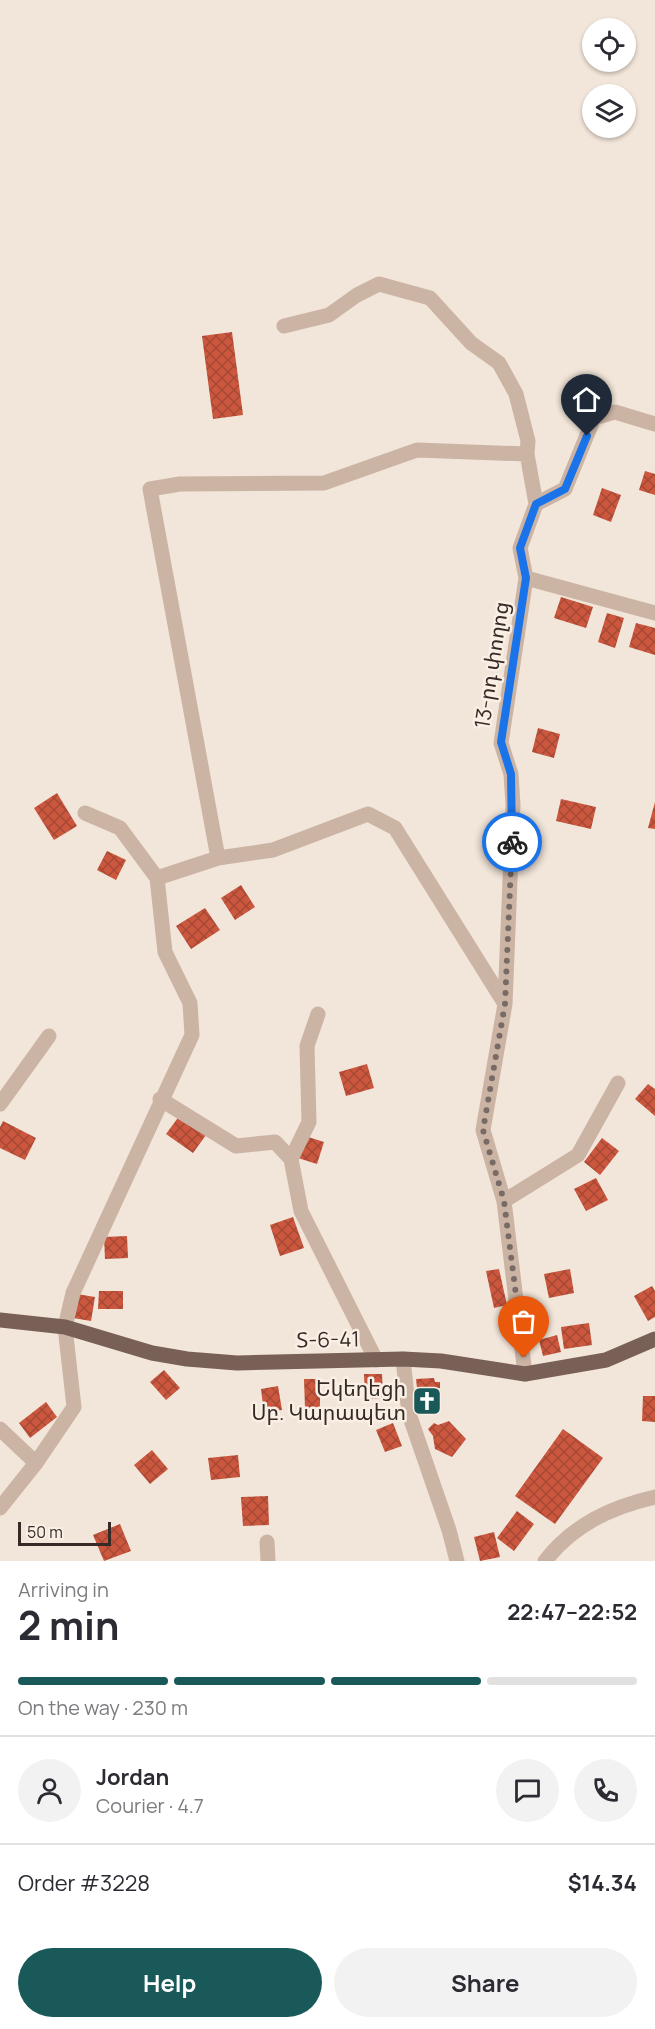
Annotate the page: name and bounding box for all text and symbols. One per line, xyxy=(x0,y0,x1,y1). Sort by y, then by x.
map controls xyxy=(582,18,636,138)
button: locate xyxy=(582,18,636,72)
button: layers xyxy=(582,84,636,138)
pin xyxy=(561,374,612,436)
icon: home xyxy=(570,383,603,416)
street label: 13-րդ փողոց xyxy=(467,599,515,730)
courier xyxy=(482,812,542,872)
icon: bike xyxy=(496,826,529,859)
pin xyxy=(498,1296,549,1358)
icon: bag xyxy=(507,1305,540,1338)
street label: Տ-6-41 xyxy=(296,1324,360,1354)
place label: Եկեղեցի Սբ. Կարապետ xyxy=(251,1374,406,1426)
church icon: Եկեղեցի Սբ. Կարապետ xyxy=(411,1385,443,1417)
scale bar xyxy=(18,1519,111,1546)
text: 50 m xyxy=(27,1521,63,1543)
text: Arriving in xyxy=(18,1576,109,1603)
text: 22:47–22:52 xyxy=(507,1597,637,1627)
text: 2 min xyxy=(18,1598,119,1652)
text: On the way · 230 m xyxy=(18,1694,188,1721)
button: person xyxy=(18,1759,81,1822)
button: chat xyxy=(496,1759,559,1822)
button: phone xyxy=(574,1759,637,1822)
text: Jordan xyxy=(96,1762,169,1792)
text: Courier · 4.7 xyxy=(96,1792,204,1819)
text: Order #3228 xyxy=(18,1868,150,1898)
text: $14.34 xyxy=(568,1868,637,1898)
button: Help xyxy=(18,1948,322,2017)
button: Share xyxy=(334,1948,637,2017)

